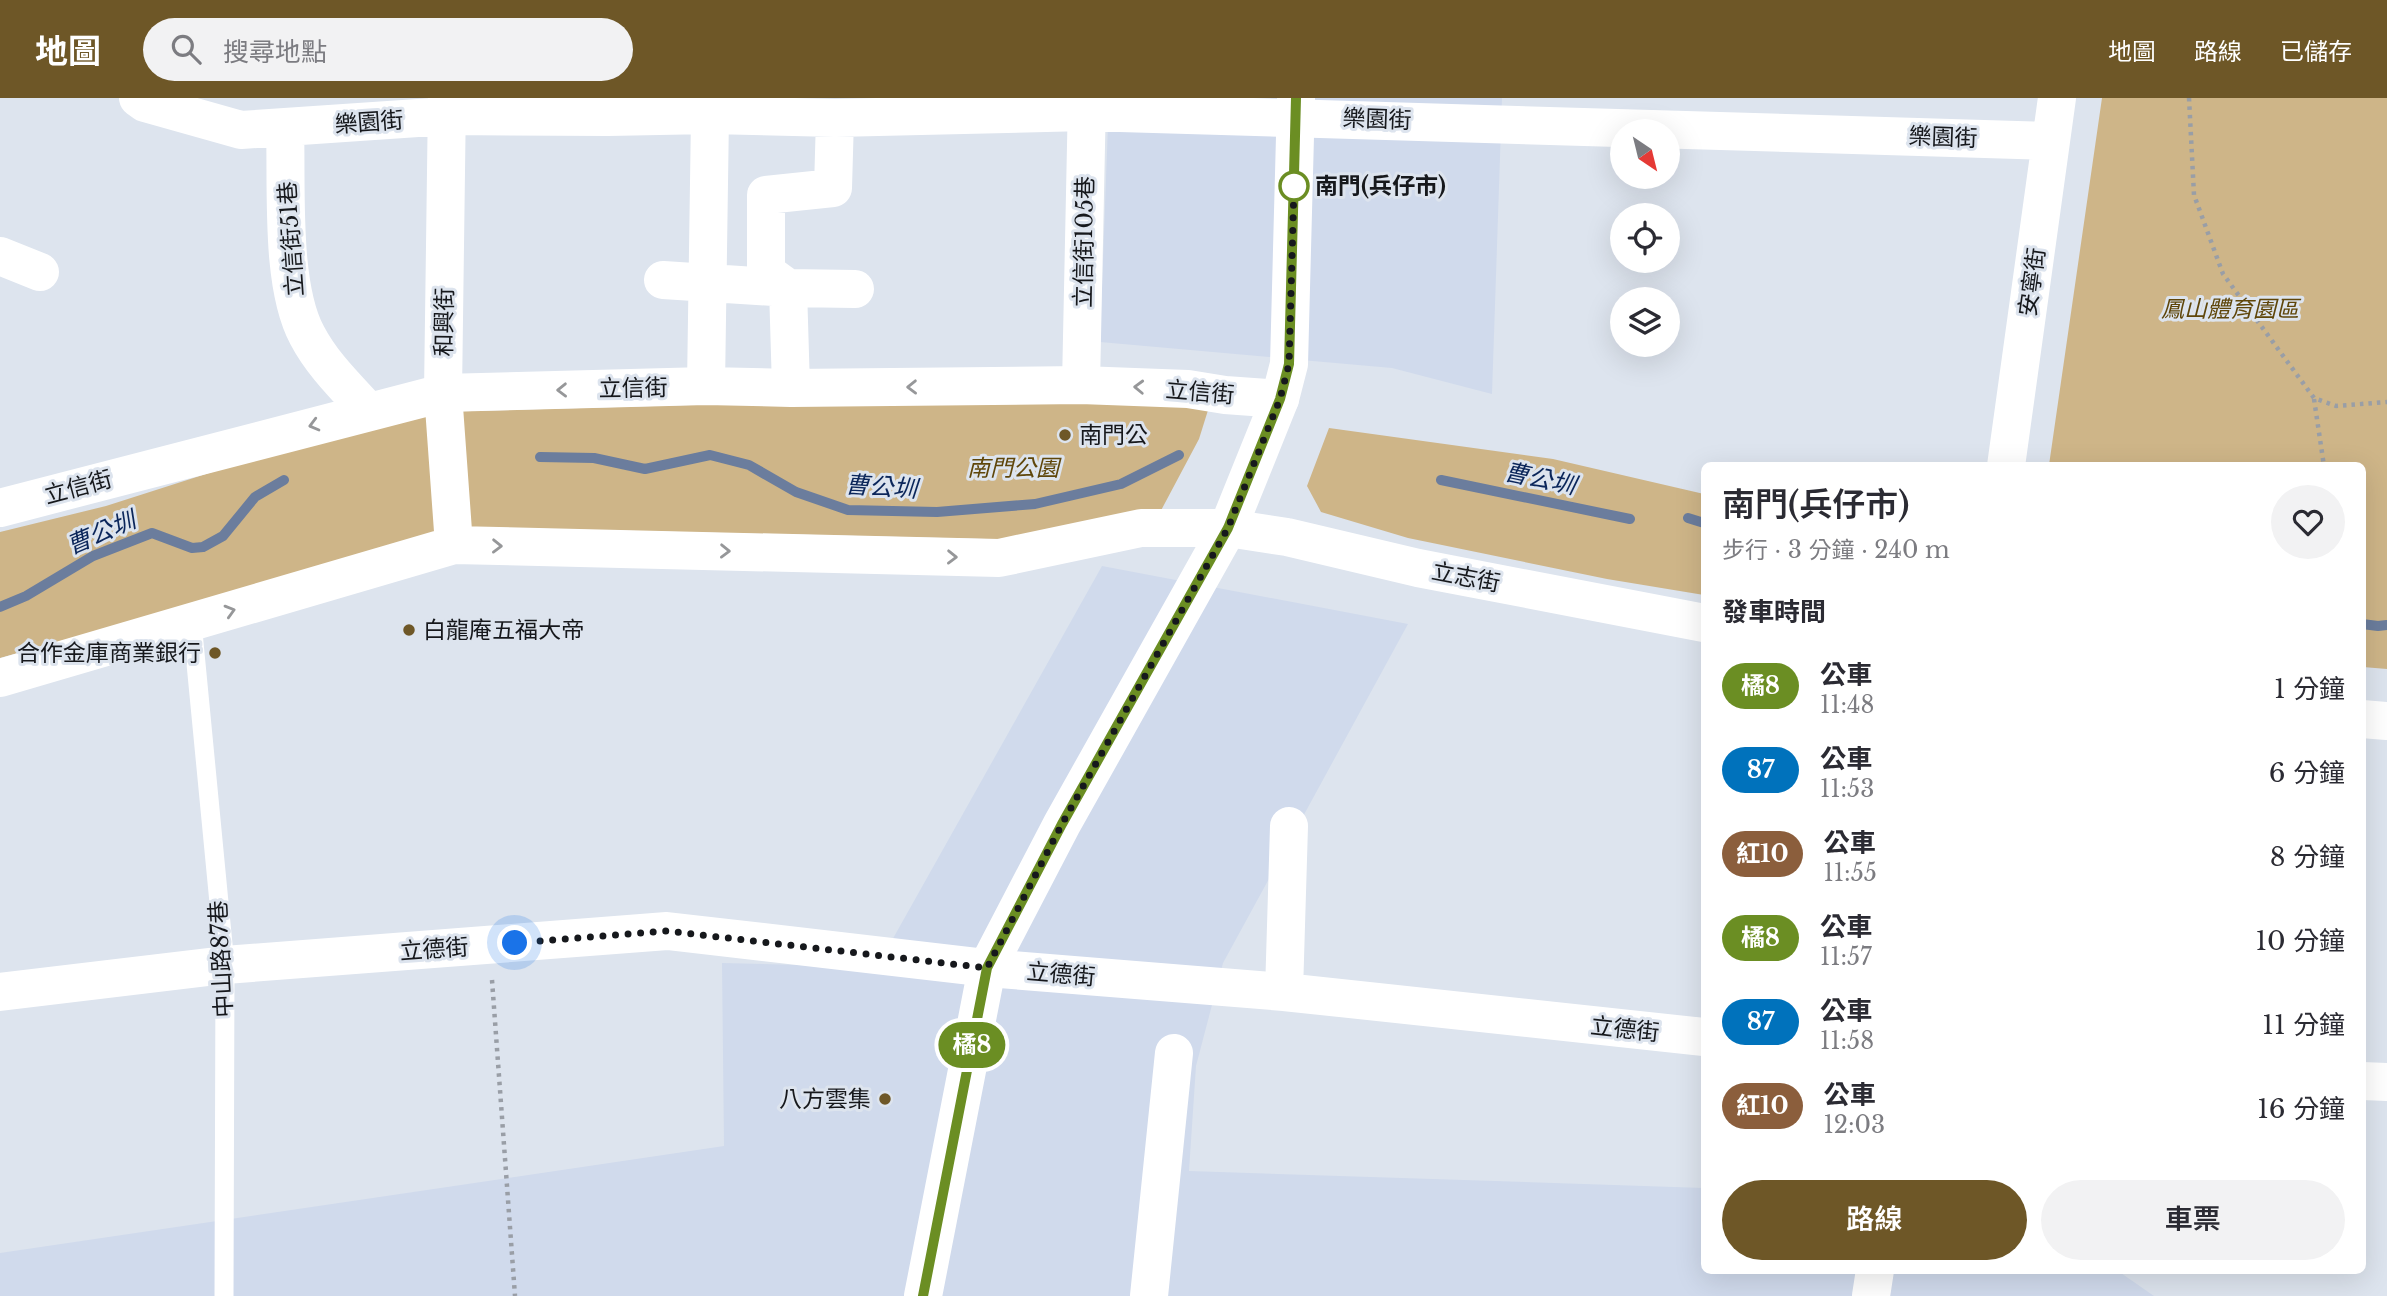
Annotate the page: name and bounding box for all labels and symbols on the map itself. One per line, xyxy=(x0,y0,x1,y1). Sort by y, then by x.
street label: 樂園街 xyxy=(1342,104,1412,134)
street label: 樂園街 xyxy=(334,106,404,138)
north arrow xyxy=(1610,119,1680,189)
street label: 樂園街 xyxy=(1908,122,1978,152)
marker: 南門(兵仔市) xyxy=(1279,171,1309,201)
place label: 南門(兵仔市) xyxy=(1315,172,1446,200)
street label: 立信街105巷 xyxy=(1069,176,1099,308)
street label: 立信街51巷 xyxy=(273,180,309,298)
street label: 安寧街 xyxy=(2013,246,2051,318)
street label: 和興街 xyxy=(429,287,459,357)
park label: 鳳山體育園區 xyxy=(2161,295,2302,323)
street label: 立信街 xyxy=(598,373,668,403)
street label: 立信街 xyxy=(1164,375,1236,409)
one-way arrow xyxy=(906,379,916,395)
one-way arrow xyxy=(1133,379,1144,395)
one-way arrow xyxy=(556,382,567,398)
one-way arrow xyxy=(308,417,320,431)
place label: 南門公 xyxy=(1079,421,1148,449)
marker: 南門公 xyxy=(1057,427,1073,443)
park label: 南門公園 xyxy=(967,454,1062,482)
water label: 曹公圳 xyxy=(1502,457,1581,501)
street label: 立信街 xyxy=(41,465,115,509)
water label: 曹公圳 xyxy=(844,470,921,504)
water label: 曹公圳 xyxy=(62,504,142,560)
one-way arrow xyxy=(492,538,503,554)
one-way arrow xyxy=(719,544,730,559)
one-way arrow xyxy=(947,549,958,564)
street label: 立志街 xyxy=(1429,557,1503,597)
one-way arrow xyxy=(224,605,236,620)
place label: 白龍庵五福大帝 xyxy=(423,616,584,644)
marker: 白龍庵五福大帝 xyxy=(401,622,417,638)
place label: 合作金庫商業銀行 xyxy=(17,639,201,667)
marker: 合作金庫商業銀行 xyxy=(207,645,223,661)
street label: 中山路87巷 xyxy=(204,900,238,1018)
your location xyxy=(497,925,532,960)
street label: 立德街 xyxy=(399,933,469,965)
street label: 立德街 xyxy=(1025,957,1097,991)
street label: 立德街 xyxy=(1589,1011,1661,1047)
line badge: 橘8 xyxy=(940,1022,1004,1068)
place label: 八方雲集 xyxy=(779,1085,871,1113)
marker: 八方雲集 xyxy=(877,1091,893,1107)

